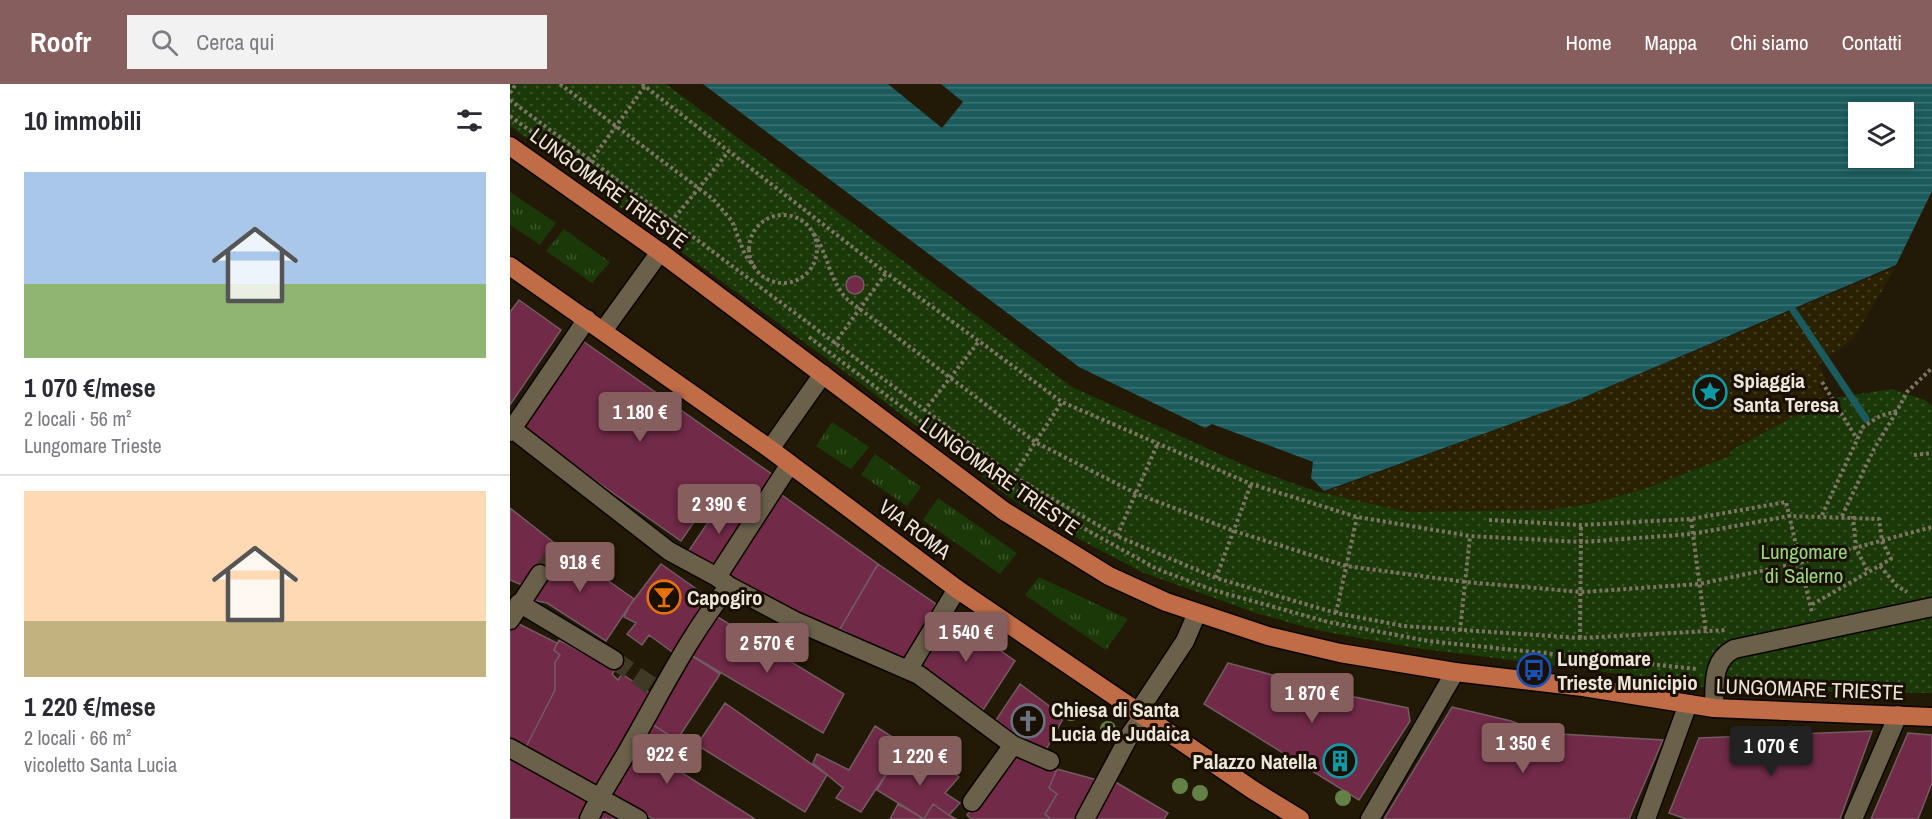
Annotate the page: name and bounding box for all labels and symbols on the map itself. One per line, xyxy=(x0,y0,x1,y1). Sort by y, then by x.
street label: LUNGOMARE TRIESTE xyxy=(524,121,694,255)
place label: Spiaggia Santa Teresa xyxy=(1733,366,1839,419)
place icon: Spiaggia Santa Teresa xyxy=(1692,374,1728,410)
pin: 1 180 € xyxy=(585,392,695,443)
street label: LUNGOMARE TRIESTE xyxy=(915,410,1085,542)
pin: 2 390 € xyxy=(664,484,774,535)
street label: VIA ROMA xyxy=(873,492,957,566)
park label: Lungomare di Salerno xyxy=(1760,537,1848,590)
pin: 918 € xyxy=(538,542,622,593)
bar icon: Capogiro xyxy=(646,579,682,615)
place label: Capogiro xyxy=(687,583,763,612)
pin: 1 540 € xyxy=(911,612,1021,663)
pin: 2 570 € xyxy=(712,623,822,674)
place label: Lungomare Trieste Municipio xyxy=(1557,644,1698,697)
bus stop icon: Lungomare Trieste Municipio xyxy=(1516,652,1552,688)
street label: LUNGOMARE TRIESTE xyxy=(1715,671,1905,707)
pin: 1 870 € xyxy=(1257,673,1367,724)
place label: Chiesa di Santa Lucia de Judaica xyxy=(1051,695,1190,748)
church icon: Chiesa di Santa Lucia de Judaica xyxy=(1010,703,1046,739)
pin: 1 350 € xyxy=(1468,723,1578,774)
pin: 1 070 € xyxy=(1716,726,1826,777)
pin: 922 € xyxy=(625,734,709,785)
pin: 1 220 € xyxy=(865,736,975,787)
building icon: Palazzo Natella xyxy=(1322,743,1358,779)
place label: Palazzo Natella xyxy=(1193,747,1317,776)

